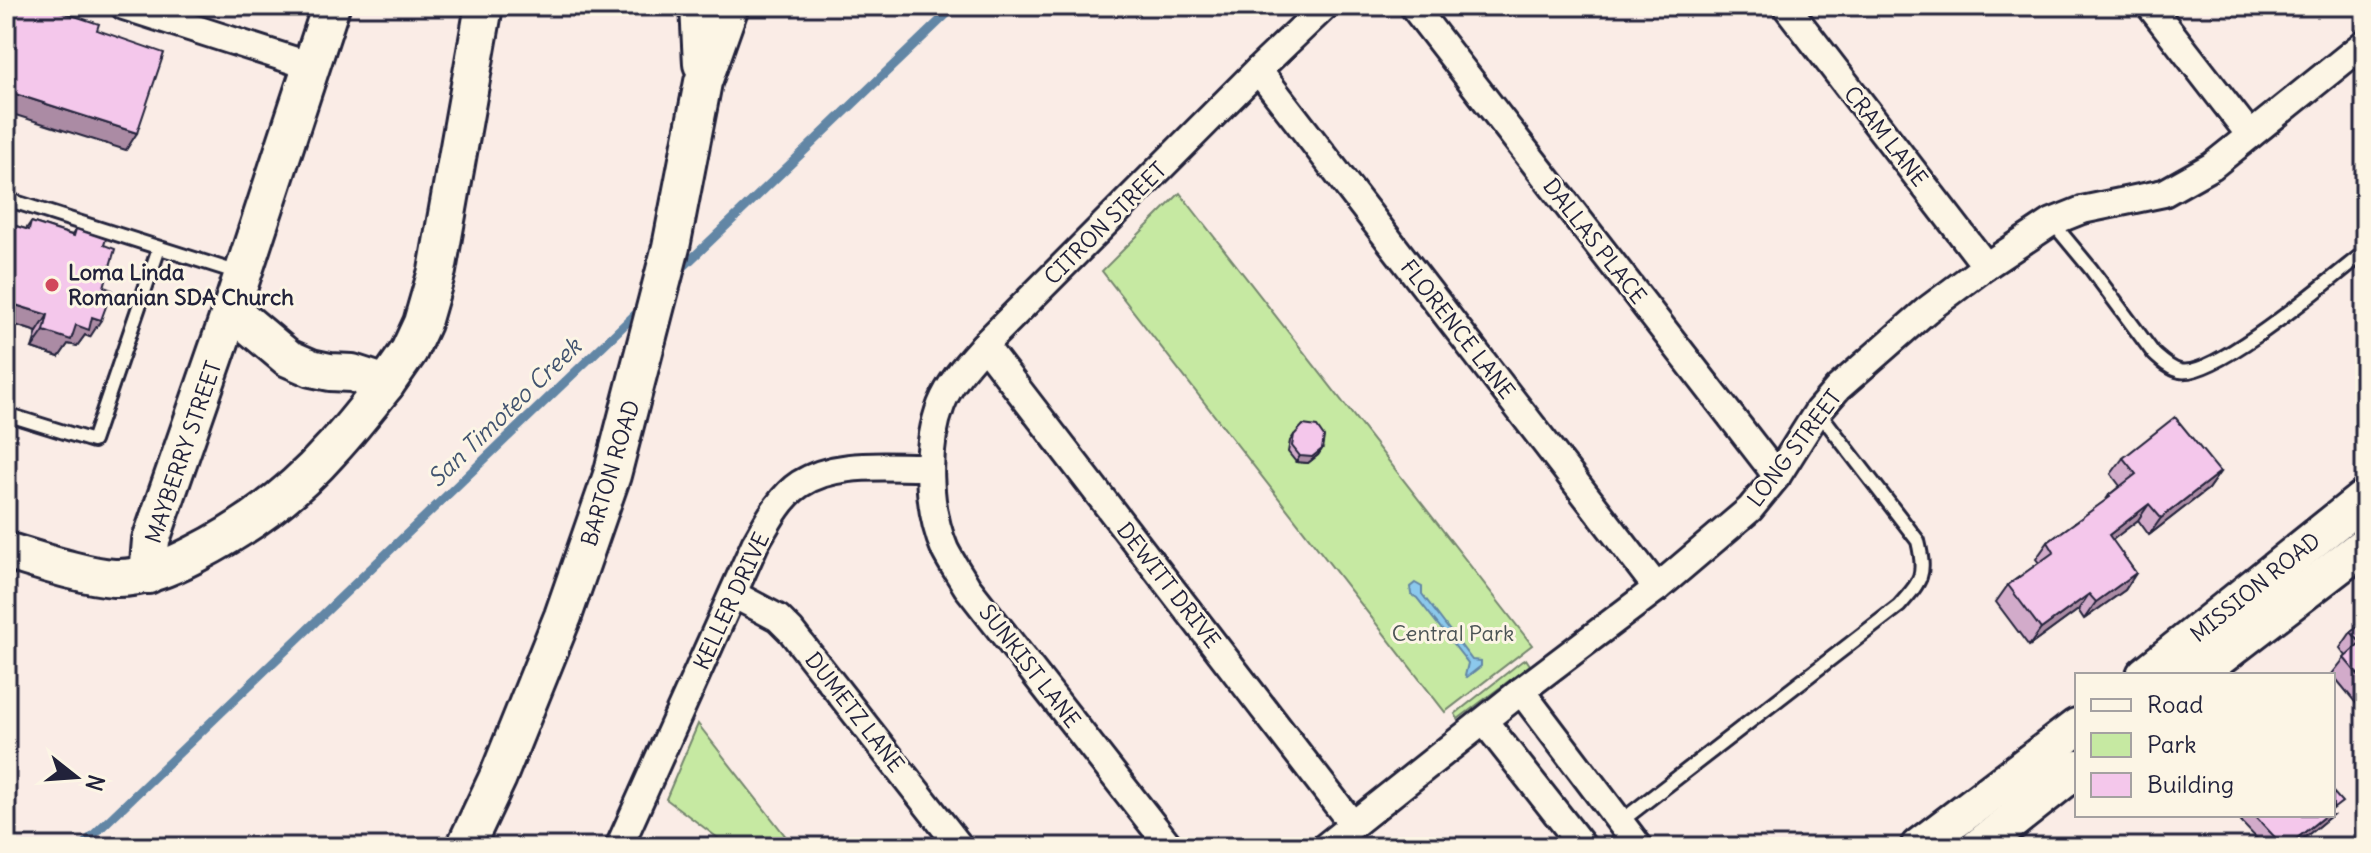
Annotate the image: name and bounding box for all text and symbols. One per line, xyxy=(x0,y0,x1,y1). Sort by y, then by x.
street label: CRAM LANE xyxy=(1838,80,1934,192)
street label: CITRON STREET xyxy=(1038,156,1172,290)
street label: DALLAS PLACE xyxy=(1537,173,1653,309)
street label: FLORENCE LANE xyxy=(1395,254,1521,404)
place label: Loma Linda Romanian SDA Church xyxy=(68,258,294,311)
marker: Loma Linda Romanian SDA Church xyxy=(43,276,61,294)
water label: San Timoteo Creek xyxy=(421,330,588,493)
street label: MAYBERRY STREET xyxy=(139,357,227,547)
street label: LONG STREET xyxy=(1741,384,1847,512)
street label: BARTON ROAD xyxy=(575,397,645,549)
street label: DEWITT DRIVE xyxy=(1111,516,1227,654)
street label: MISSION ROAD xyxy=(2184,526,2326,648)
street label: KELLER DRIVE xyxy=(687,528,775,674)
street label: SUNKIST LANE xyxy=(973,599,1087,733)
park label: Central Park xyxy=(1392,619,1514,647)
street label: DUMETZ LANE xyxy=(799,646,911,778)
legend xyxy=(2075,673,2335,817)
text: Road xyxy=(2147,689,2203,719)
text: Park xyxy=(2147,729,2197,759)
north arrow xyxy=(36,737,116,817)
text: Building xyxy=(2147,769,2234,799)
text: N xyxy=(80,771,111,794)

